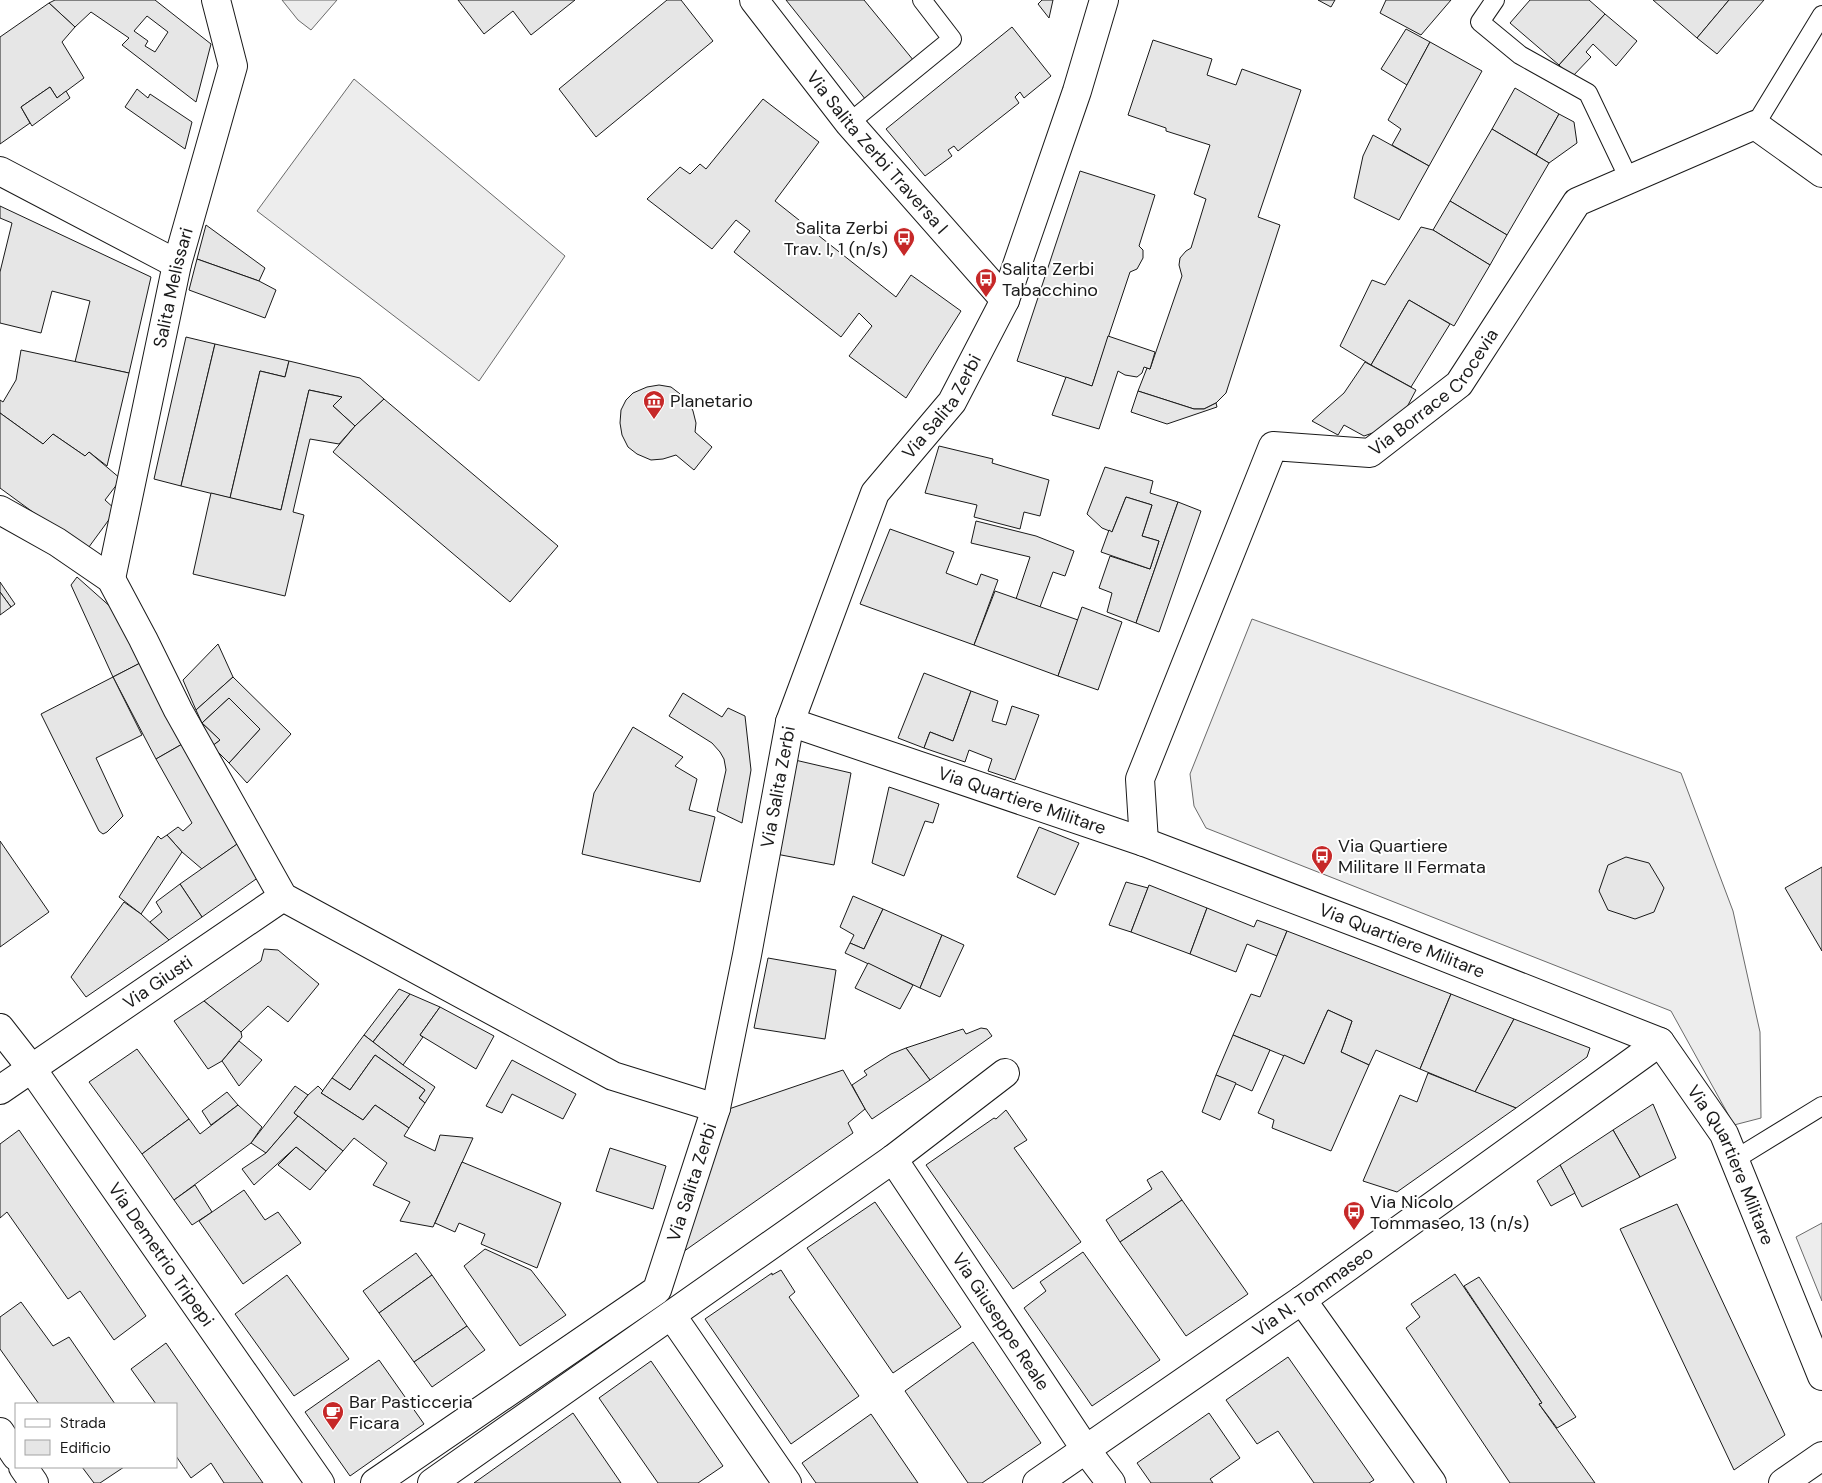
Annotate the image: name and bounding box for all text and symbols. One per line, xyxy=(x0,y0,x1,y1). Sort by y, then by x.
street label: Via Salita Zerbi Traversa I xyxy=(801,66,953,239)
place label: Salita Zerbi Trav. I, 1 (n/s) xyxy=(784,216,888,261)
street label: Salita Melissari xyxy=(148,225,199,350)
bus stop icon: Salita Zerbi Trav. I, 1 (n/s) xyxy=(892,226,916,257)
place label: Salita Zerbi Tabacchino xyxy=(1002,257,1098,302)
bus stop icon: Salita Zerbi Tabacchino xyxy=(974,267,998,298)
street label: Via Borrace Crocevia xyxy=(1364,324,1504,461)
street label: Via Salita Zerbi xyxy=(897,350,987,464)
museum icon: Planetario xyxy=(642,389,666,420)
place label: Planetario xyxy=(670,389,753,413)
street label: Via Salita Zerbi xyxy=(755,724,801,850)
street label: Via Quartiere Militare xyxy=(935,761,1109,840)
place label: Via Quartiere Militare II Fermata xyxy=(1338,834,1486,879)
bus stop icon: Via Quartiere Militare II Fermata xyxy=(1310,844,1334,875)
street label: Via Quartiere Militare xyxy=(1316,898,1488,984)
street label: Via Giusti xyxy=(118,950,197,1015)
street label: Via Quartiere Militare xyxy=(1681,1080,1780,1249)
street label: Via Salita Zerbi xyxy=(661,1120,722,1245)
street label: Via Demetrio Tripepi xyxy=(103,1178,220,1331)
place label: Via Nicolo Tommaseo, 13 (n/s) xyxy=(1370,1190,1529,1235)
bus stop icon: Via Nicolo Tommaseo, 13 (n/s) xyxy=(1342,1200,1366,1231)
street label: Via N. Tommaseo xyxy=(1248,1240,1378,1343)
street label: Via Giuseppe Reale xyxy=(946,1248,1055,1395)
place label: Bar Pasticceria Ficara xyxy=(349,1390,473,1435)
cafe icon: Bar Pasticceria Ficara xyxy=(321,1400,345,1431)
legend xyxy=(15,1403,178,1468)
text: Strada xyxy=(60,1413,106,1433)
text: Edificio xyxy=(60,1438,111,1458)

